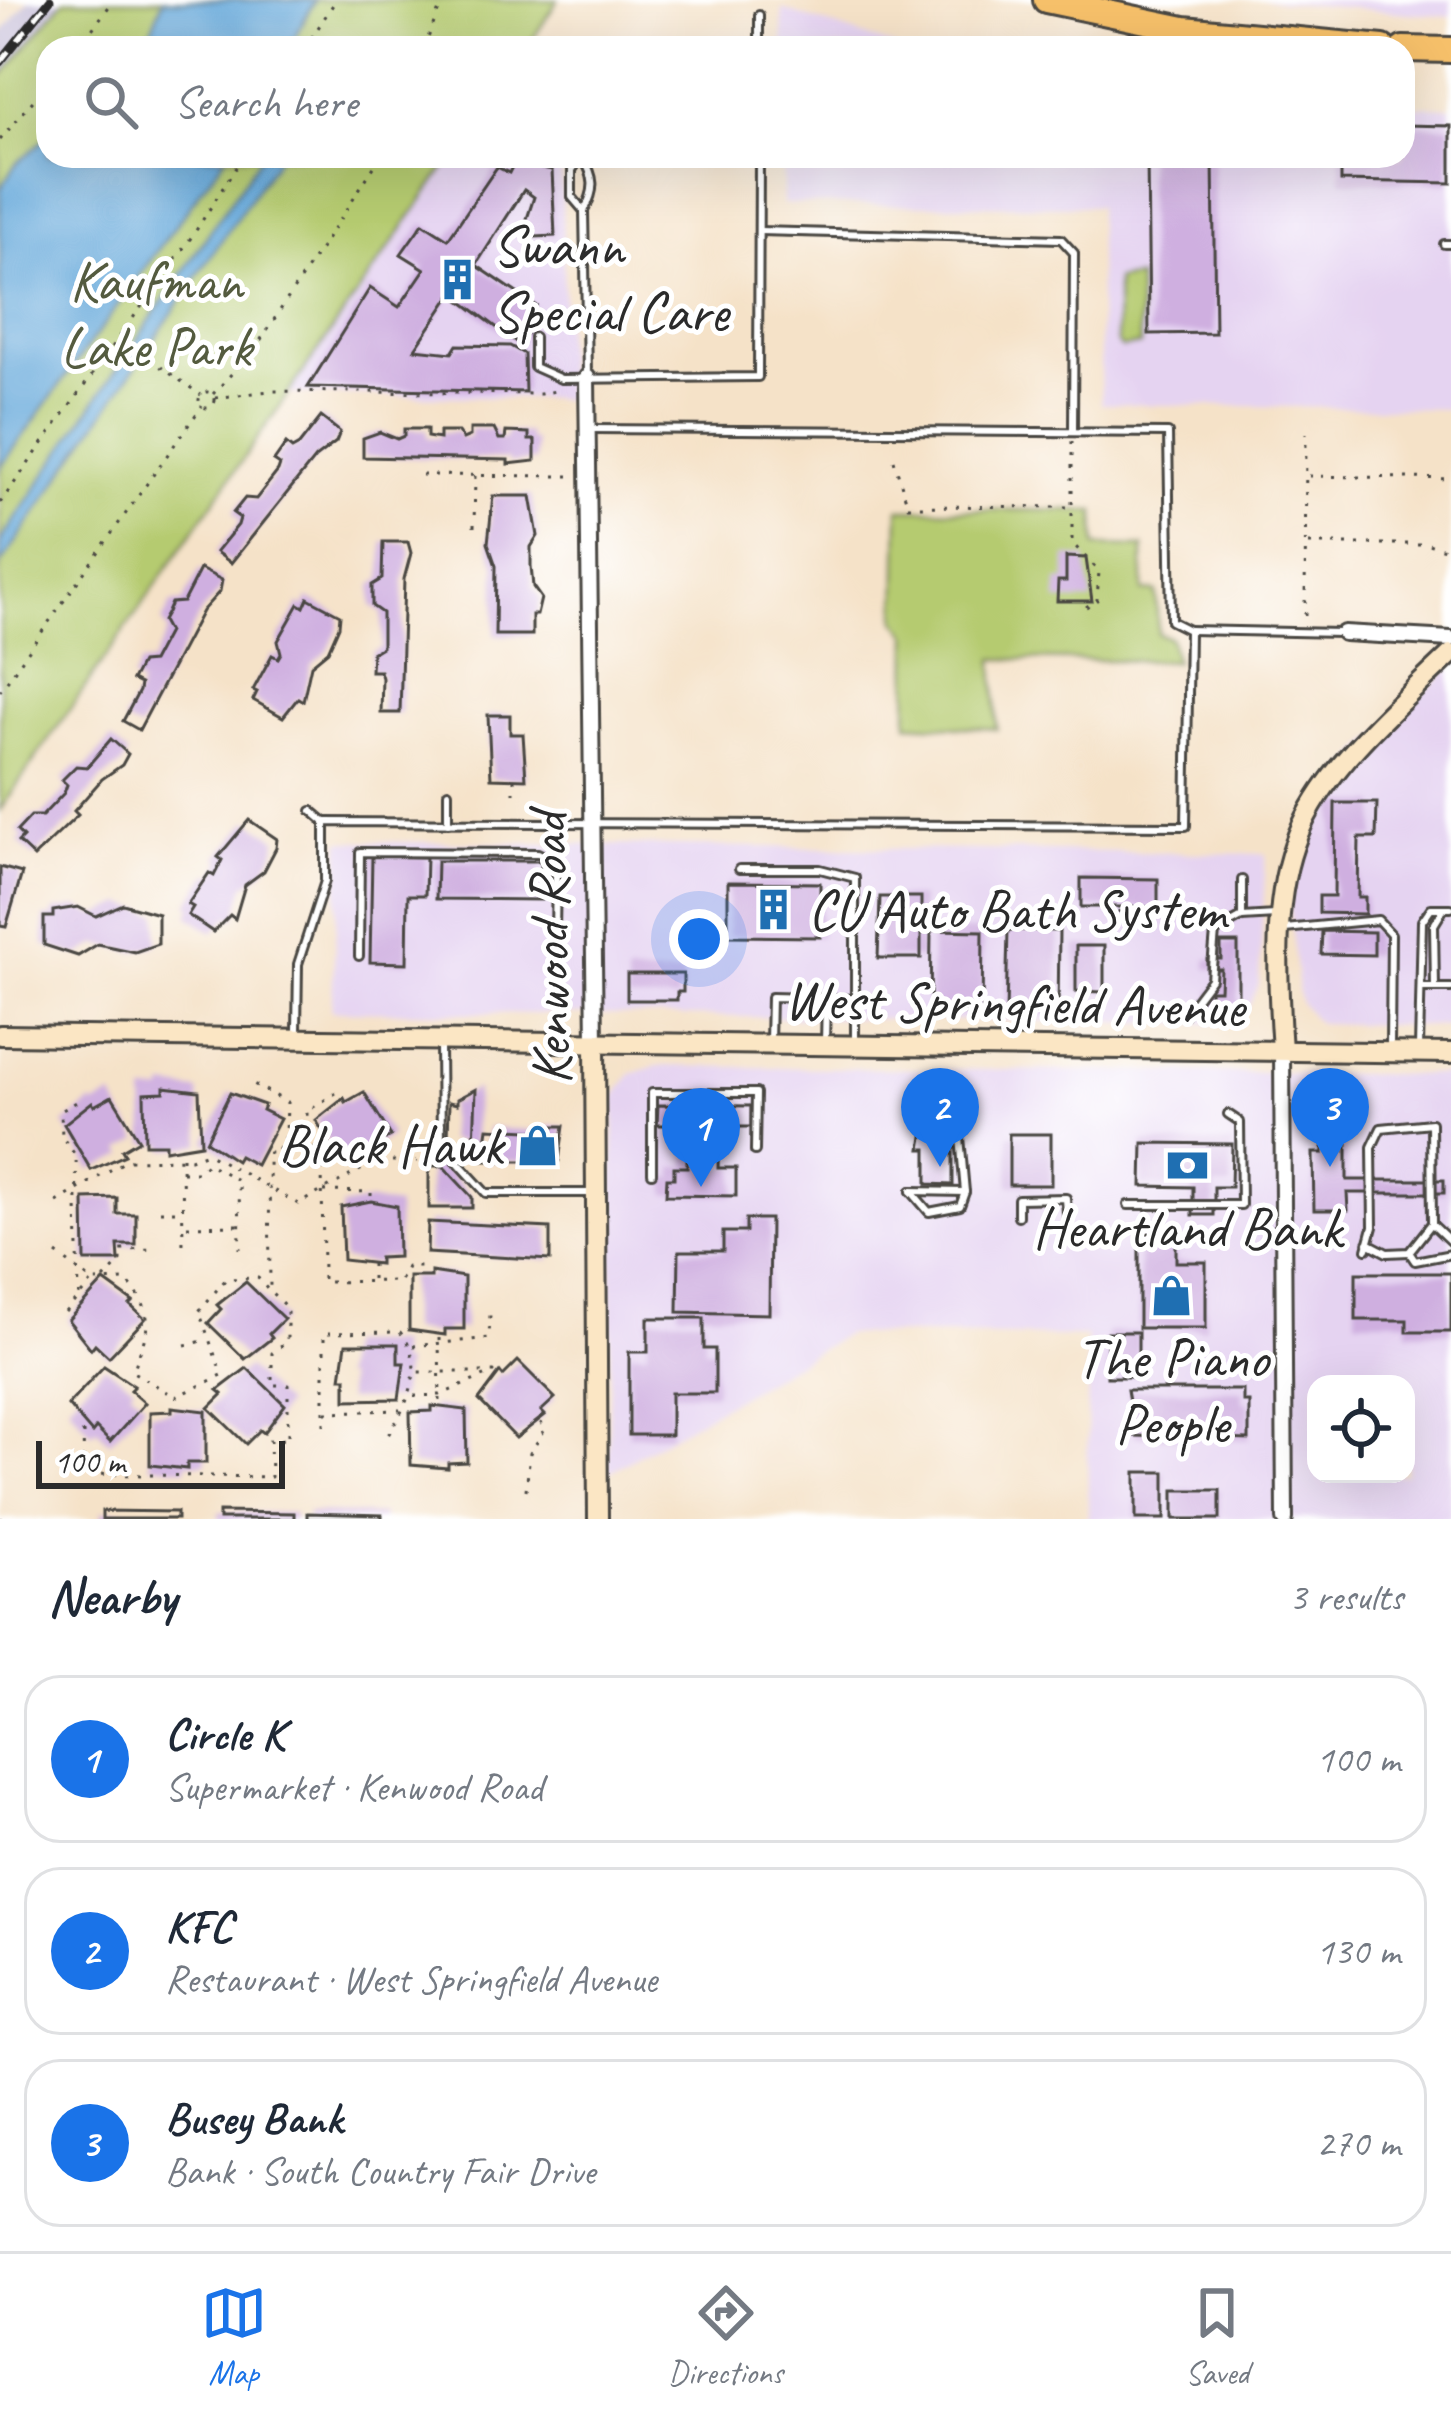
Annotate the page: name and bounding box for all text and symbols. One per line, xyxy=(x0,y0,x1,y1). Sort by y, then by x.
search box xyxy=(36,36,1415,168)
icon: search xyxy=(78,69,144,135)
text: Search here xyxy=(174,74,357,131)
place label: Swann Special Care xyxy=(492,210,732,348)
park label: Kaufman Lake Park xyxy=(60,245,256,383)
building icon: Swann Special Care xyxy=(435,256,481,302)
street label: Kenwood Road xyxy=(510,804,587,1085)
place label: CU Auto Bath System xyxy=(808,874,1231,946)
building icon: CU Auto Bath System xyxy=(751,887,797,933)
your location xyxy=(669,909,729,969)
street label: West Springfield Avenue xyxy=(783,963,1248,1043)
pin: 2 xyxy=(901,1068,979,1167)
pin: 3 xyxy=(1291,1068,1369,1167)
pin: 1 xyxy=(662,1088,740,1187)
place label: Black Hawk xyxy=(278,1109,506,1181)
shop icon: Black Hawk xyxy=(514,1122,560,1168)
bank icon: Heartland Bank xyxy=(1164,1142,1210,1188)
place label: Heartland Bank xyxy=(1033,1192,1346,1264)
shop icon: The Piano People xyxy=(1149,1272,1195,1318)
place label: The Piano People xyxy=(1076,1322,1271,1460)
map controls xyxy=(1307,1375,1415,1483)
button: locate xyxy=(1307,1375,1415,1483)
scale bar xyxy=(36,1435,285,1488)
text: 100 m xyxy=(54,1441,125,1483)
text: Nearby xyxy=(48,1565,176,1629)
text: 3 results xyxy=(1289,1573,1403,1622)
text: Circle K xyxy=(165,1706,284,1763)
text: 1 xyxy=(81,1735,99,1784)
text: 100 m xyxy=(1316,1735,1400,1784)
text: Supermarket · Kenwood Road xyxy=(165,1763,543,1812)
text: KFC xyxy=(165,1898,232,1955)
text: 2 xyxy=(81,1927,99,1976)
text: 130 m xyxy=(1316,1927,1400,1976)
text: Restaurant · West Springfield Avenue xyxy=(165,1955,657,2004)
text: Busey Bank xyxy=(165,2090,342,2147)
text: 3 xyxy=(81,2119,99,2168)
text: 270 m xyxy=(1316,2119,1400,2168)
text: Bank · South Country Fair Drive xyxy=(165,2147,595,2196)
tab: Map xyxy=(201,2280,267,2394)
tab: Directions xyxy=(668,2280,783,2394)
tab: Saved xyxy=(1184,2280,1250,2394)

